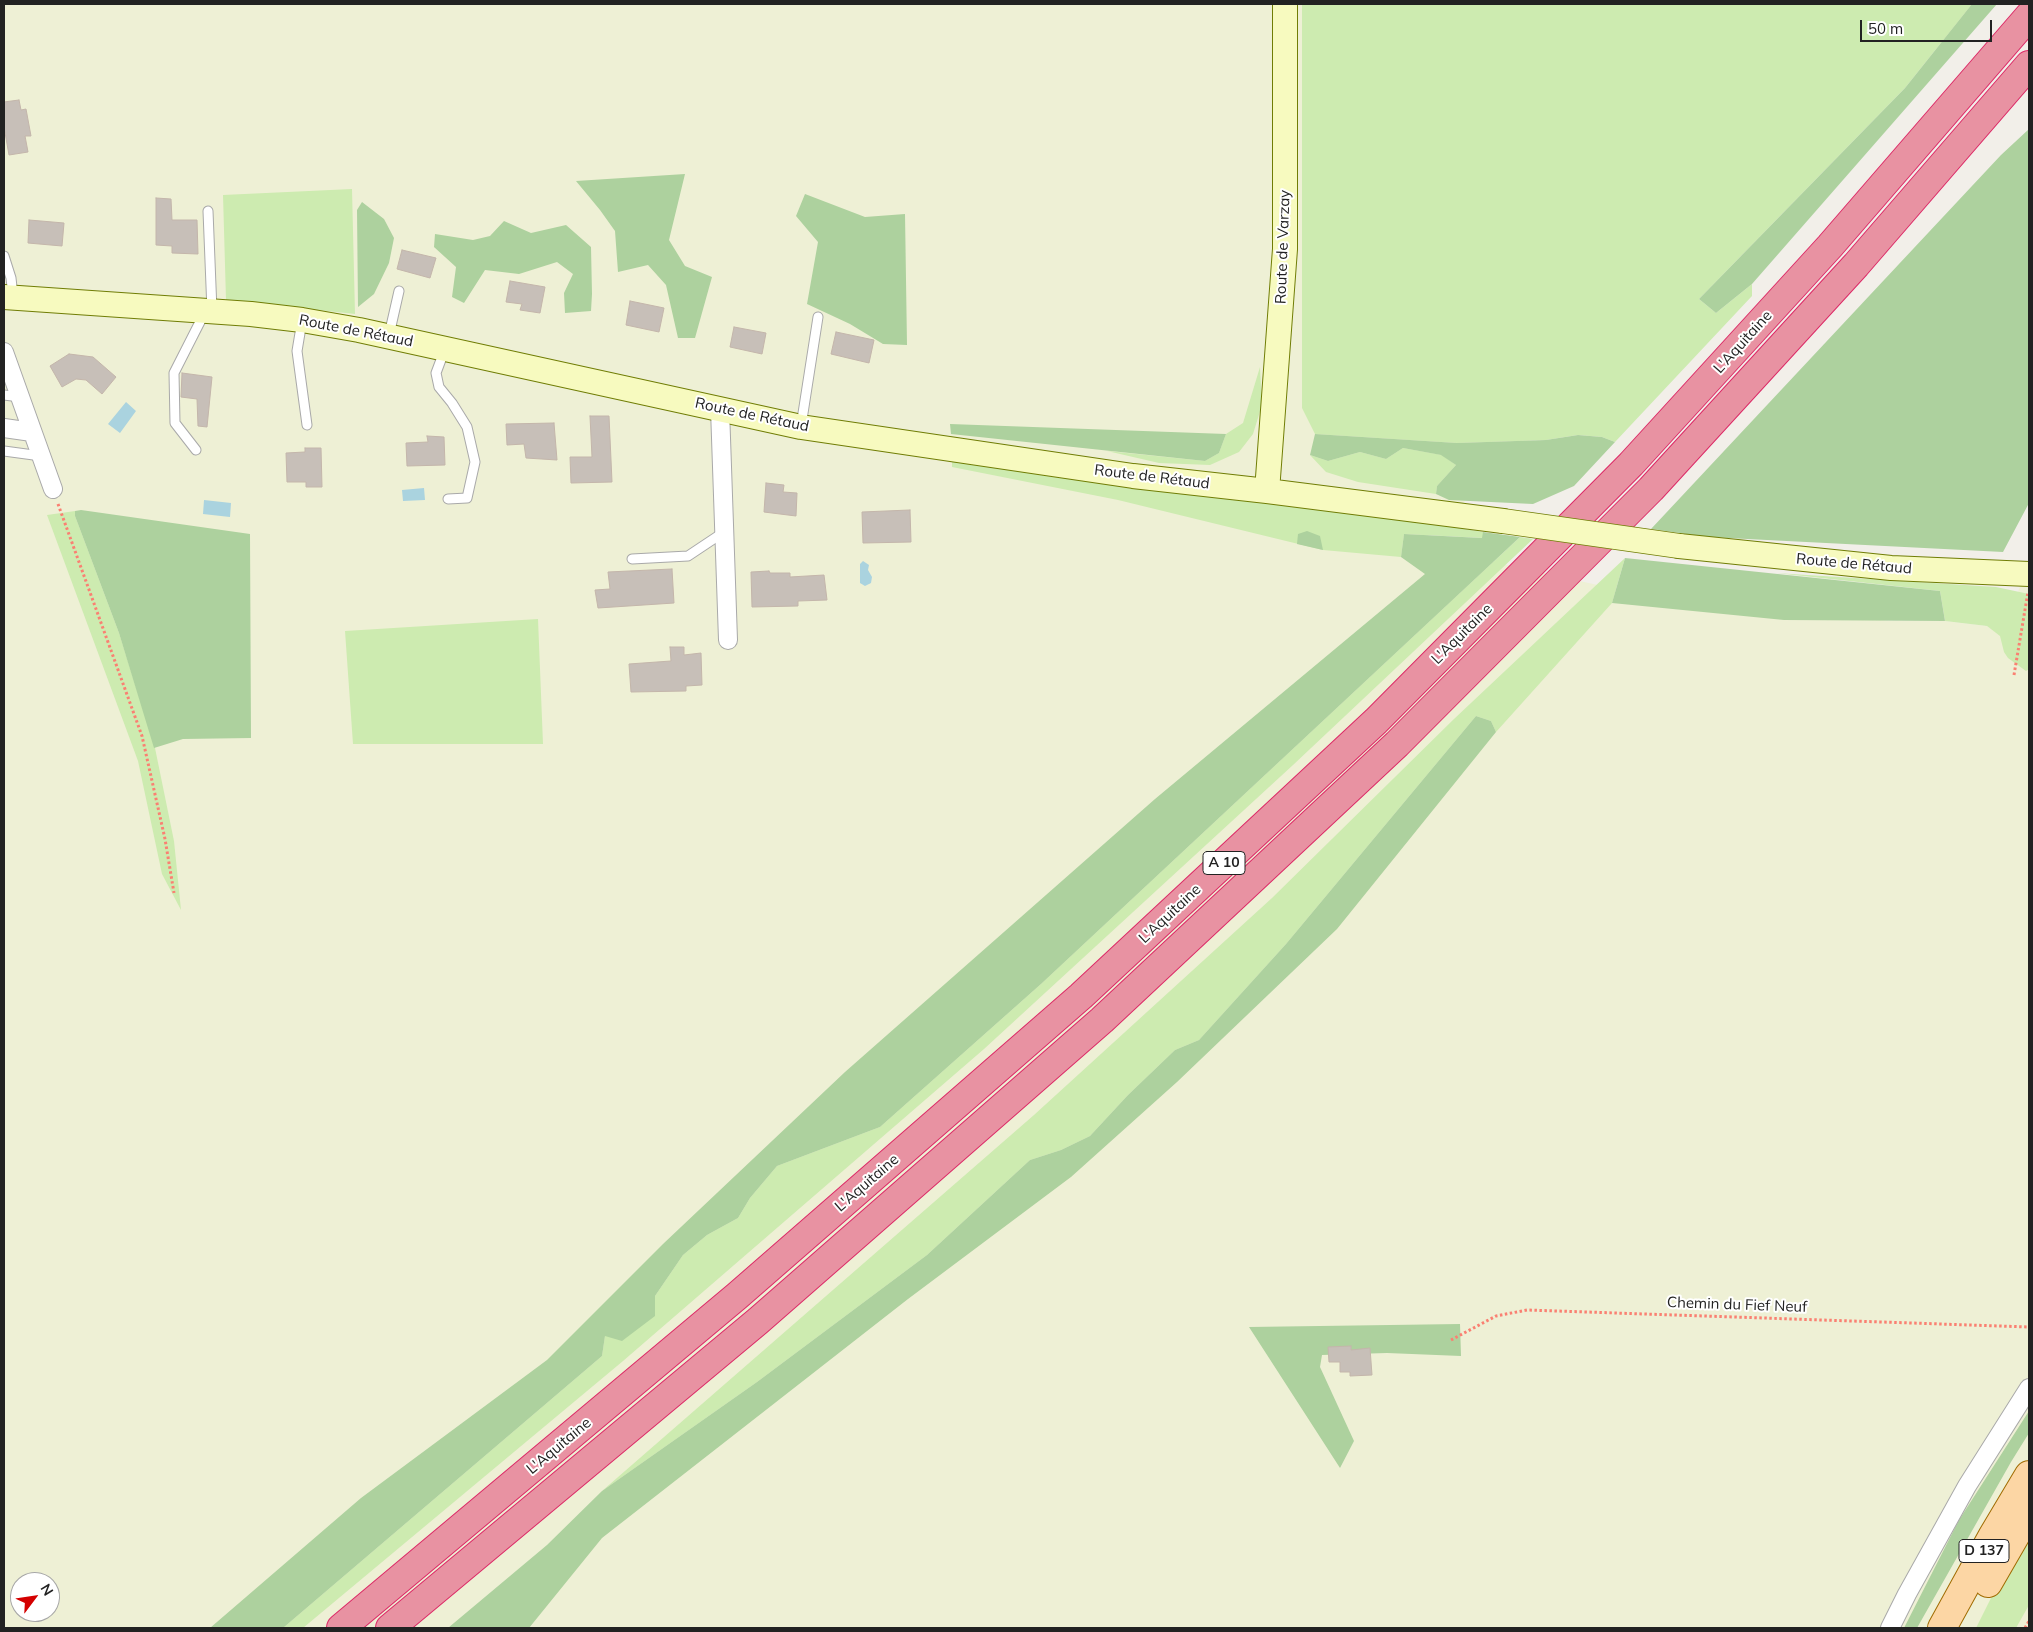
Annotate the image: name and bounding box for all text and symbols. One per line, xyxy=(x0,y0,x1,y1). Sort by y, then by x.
scale bar xyxy=(1863,10,1996,42)
text: 50 m xyxy=(1868,19,1903,38)
street label: Route de Varzay xyxy=(1272,190,1294,304)
street label: L'Aquitaine xyxy=(1710,307,1776,377)
street label: Route de Rétaud xyxy=(297,311,415,351)
street label: Route de Rétaud xyxy=(693,394,811,436)
street label: Route de Rétaud xyxy=(1093,461,1211,493)
street label: Route de Rétaud xyxy=(1795,550,1913,578)
street label: L'Aquitaine xyxy=(1428,600,1496,668)
road number: A 10 xyxy=(1203,851,1245,874)
street label: L'Aquitaine xyxy=(1135,881,1205,947)
street label: L'Aquitaine xyxy=(831,1150,903,1216)
street label: Chemin du Fief Neuf xyxy=(1667,1294,1807,1316)
street label: L'Aquitaine xyxy=(523,1414,595,1478)
road number: D 137 xyxy=(1959,1540,2009,1562)
north arrow xyxy=(10,1572,60,1622)
text: N xyxy=(37,1581,57,1599)

